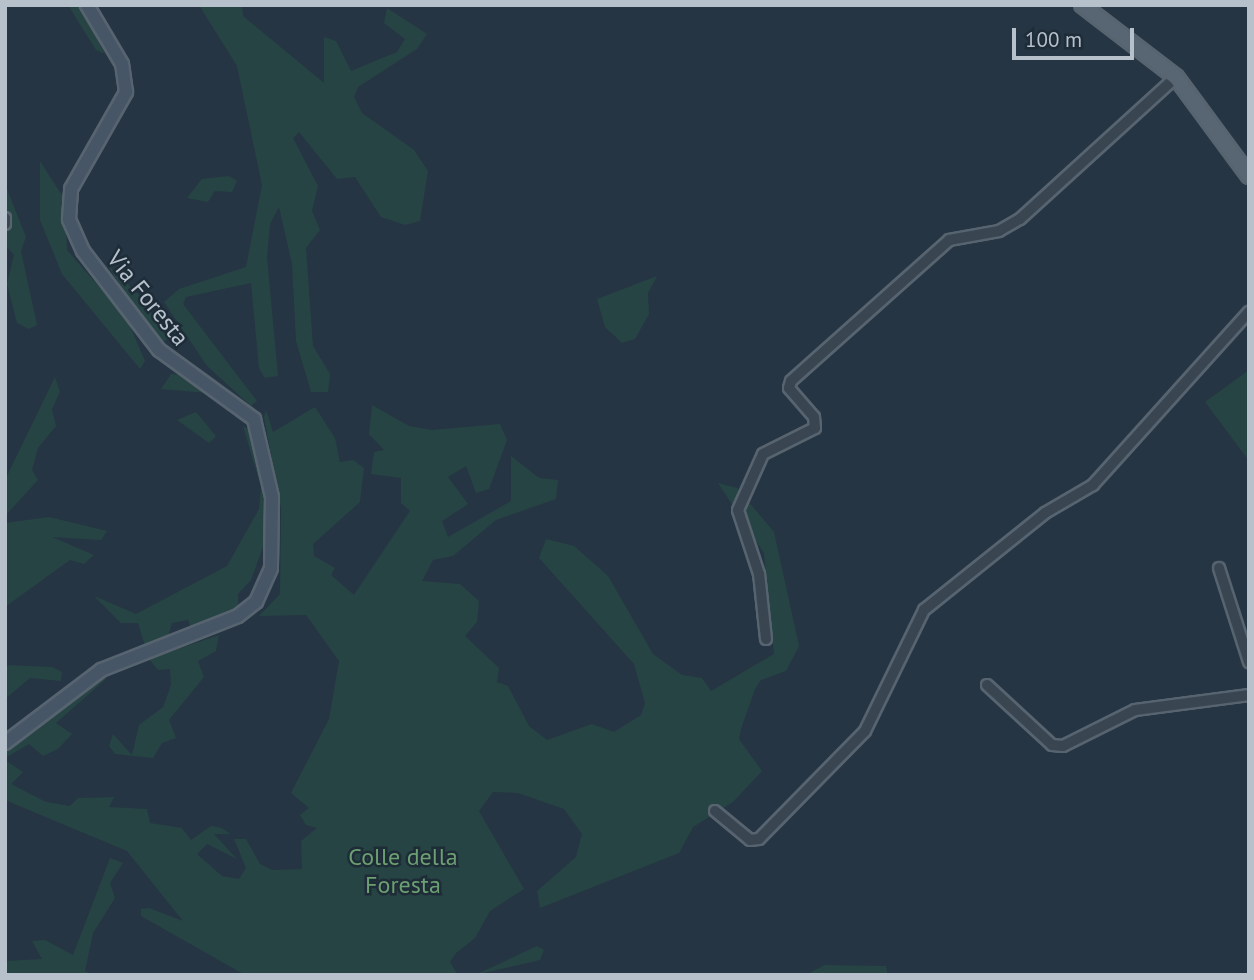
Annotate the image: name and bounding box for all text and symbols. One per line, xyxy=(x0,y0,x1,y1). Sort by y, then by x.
scale bar xyxy=(1016,14,1138,58)
text: 100 m xyxy=(1025,26,1082,53)
street label: Via Foresta xyxy=(101,245,195,351)
park label: Colle della Foresta xyxy=(348,843,458,899)

